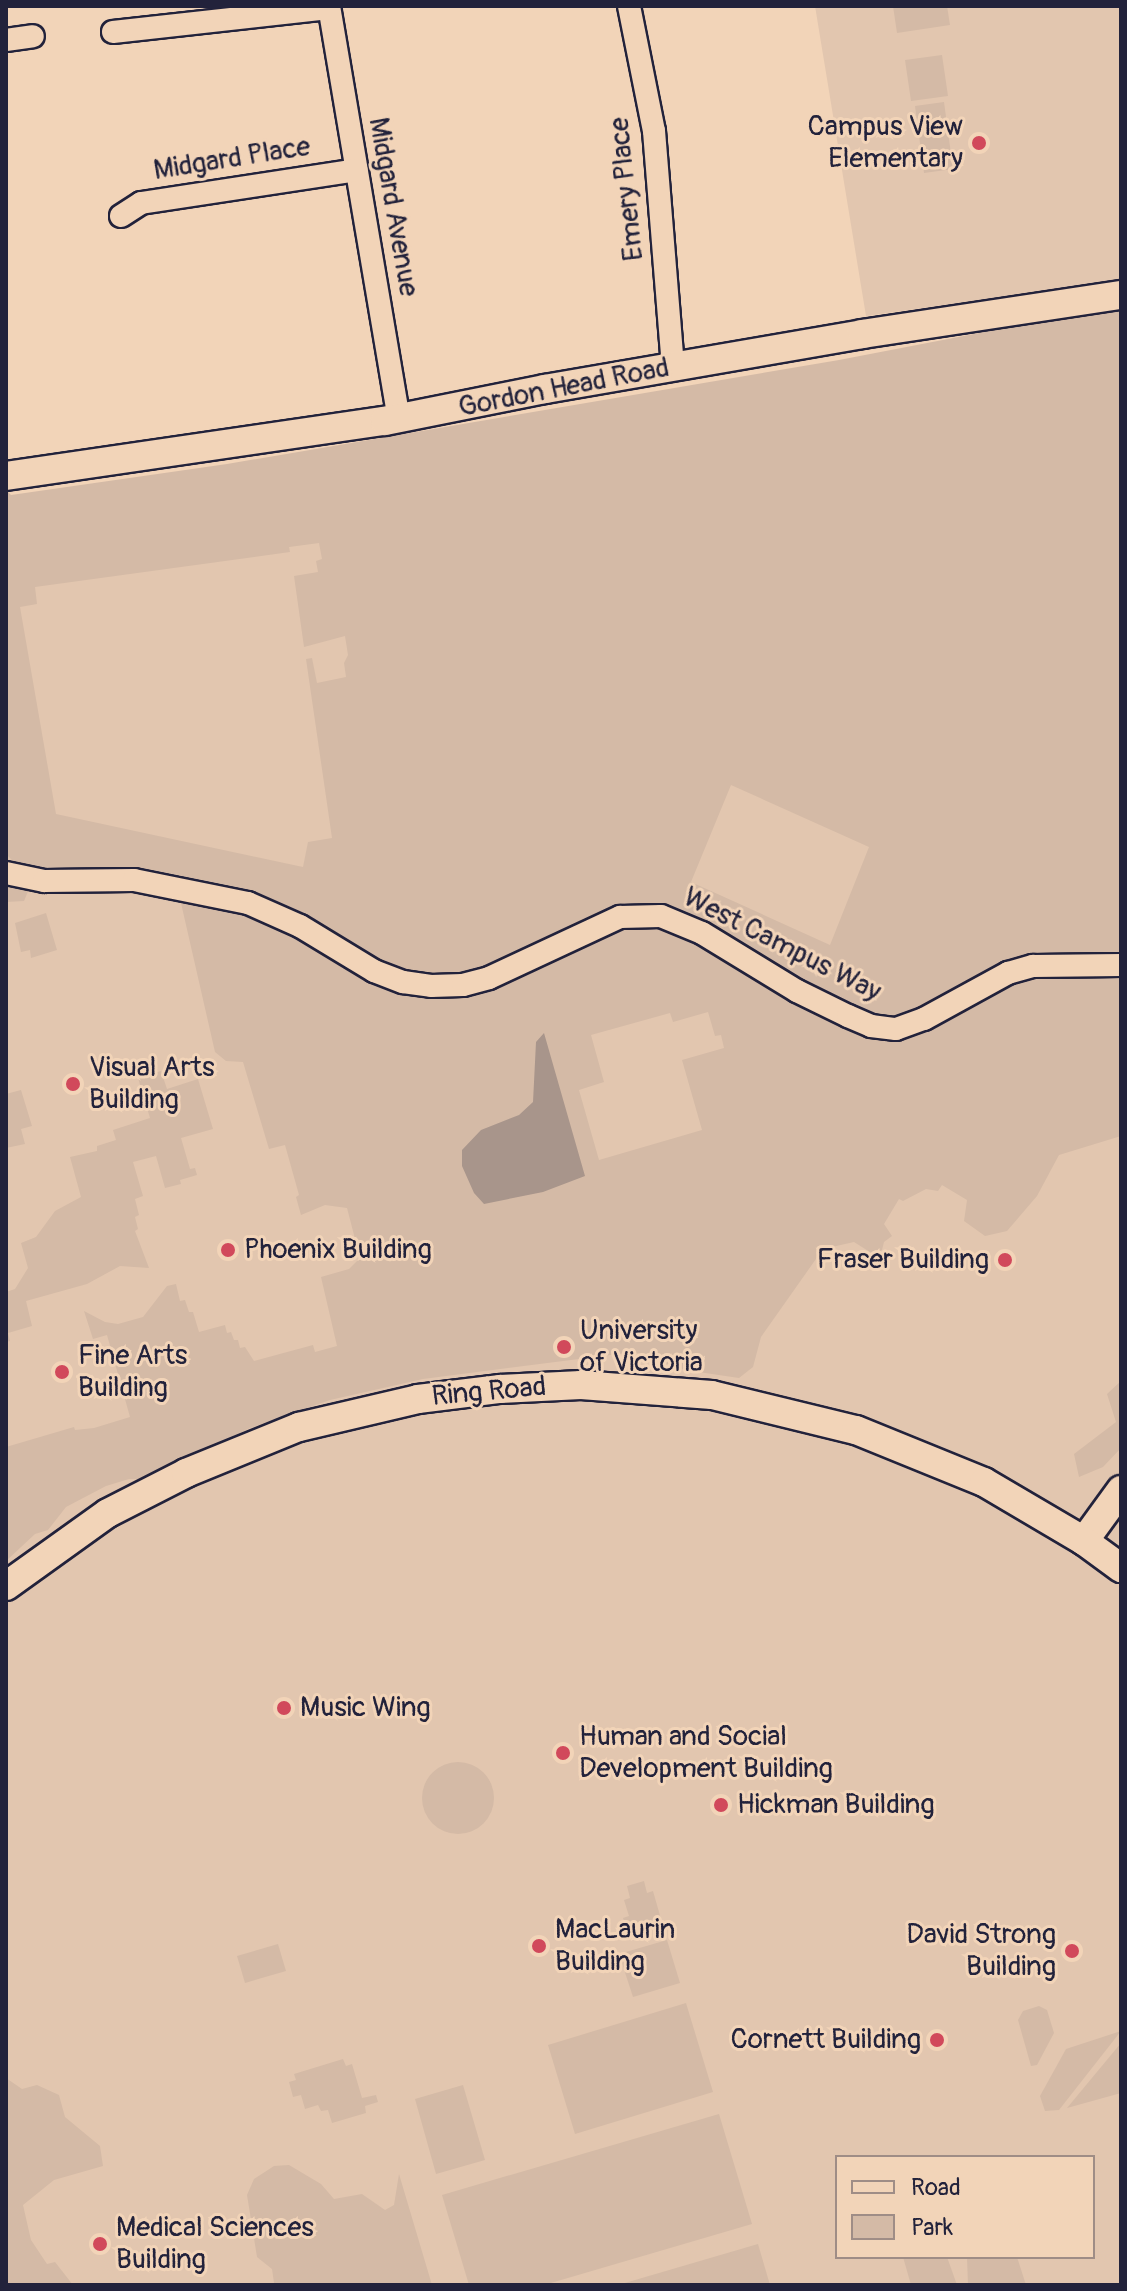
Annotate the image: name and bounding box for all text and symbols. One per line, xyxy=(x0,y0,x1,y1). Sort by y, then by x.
place label: Campus View Elementary xyxy=(807,110,963,176)
street label: Midgard Avenue xyxy=(361,115,425,299)
street label: Emery Place xyxy=(603,115,651,263)
street label: Midgard Place xyxy=(151,130,313,188)
marker: Campus View Elementary xyxy=(970,134,988,152)
street label: Gordon Head Road xyxy=(456,351,672,425)
street label: West Campus Way xyxy=(677,881,887,1009)
place label: Visual Arts Building xyxy=(89,1051,215,1117)
marker: Visual Arts Building xyxy=(64,1075,82,1093)
place label: Phoenix Building xyxy=(244,1233,432,1267)
marker: Phoenix Building xyxy=(219,1241,237,1259)
place label: Fraser Building xyxy=(817,1243,989,1277)
marker: Fraser Building xyxy=(996,1251,1014,1269)
place label: University of Victoria xyxy=(580,1314,703,1380)
marker: University of Victoria xyxy=(555,1338,573,1356)
place label: Fine Arts Building xyxy=(78,1339,187,1405)
marker: Fine Arts Building xyxy=(53,1363,71,1381)
street label: Ring Road xyxy=(430,1370,548,1414)
place label: Music Wing xyxy=(300,1691,431,1725)
marker: Music Wing xyxy=(275,1699,293,1717)
place label: Human and Social Development Building xyxy=(579,1720,833,1786)
marker: Human and Social Development Building xyxy=(554,1744,572,1762)
place label: Hickman Building xyxy=(737,1788,935,1822)
marker: Hickman Building xyxy=(712,1796,730,1814)
place label: MacLaurin Building xyxy=(555,1913,675,1979)
place label: David Strong Building xyxy=(906,1918,1056,1984)
marker: MacLaurin Building xyxy=(530,1937,548,1955)
marker: David Strong Building xyxy=(1063,1942,1081,1960)
place label: Cornett Building xyxy=(730,2023,921,2057)
marker: Cornett Building xyxy=(928,2031,946,2049)
legend xyxy=(835,2155,1095,2259)
text: Road xyxy=(911,2173,961,2202)
place label: Medical Sciences Building xyxy=(116,2211,314,2277)
text: Park xyxy=(911,2213,953,2242)
marker: Medical Sciences Building xyxy=(91,2235,109,2253)

